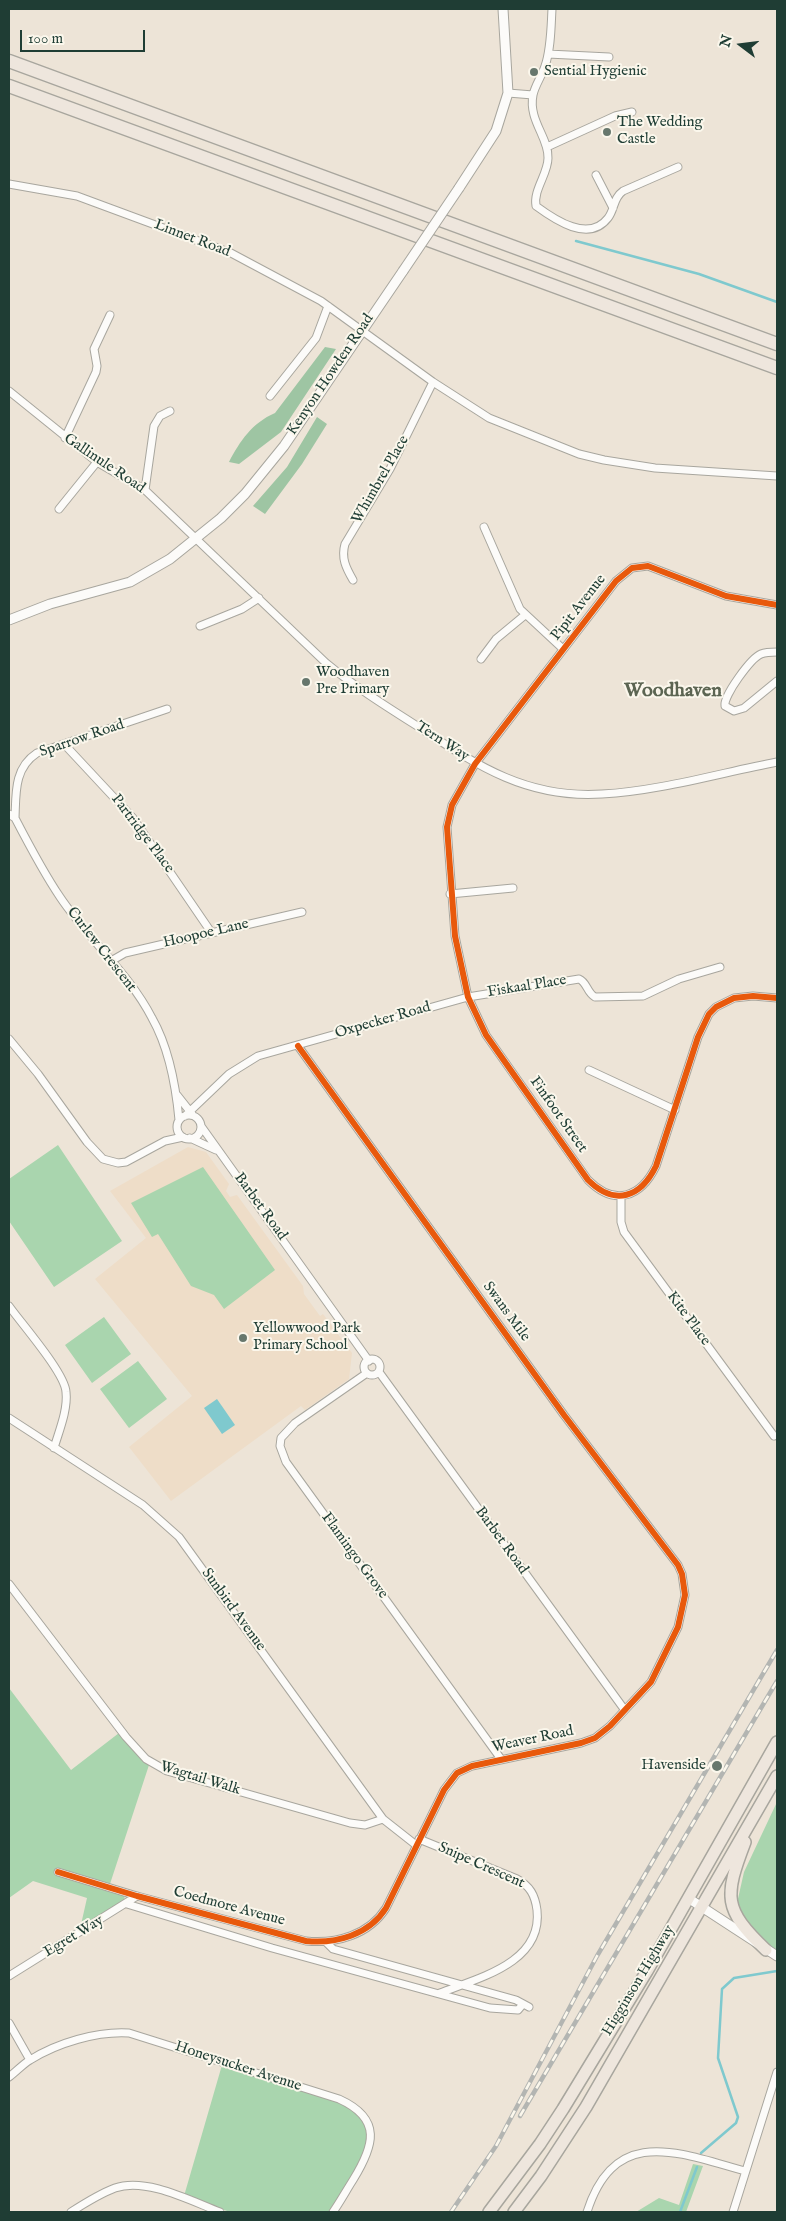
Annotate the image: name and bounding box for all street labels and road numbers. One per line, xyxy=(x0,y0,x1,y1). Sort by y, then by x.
street label: Linnet Road xyxy=(151,216,233,262)
street label: Kenyon Howden Road xyxy=(284,311,378,439)
street label: Gallinule Road xyxy=(60,430,148,498)
street label: Whimbrel Place xyxy=(349,433,413,527)
street label: Pipit Avenue xyxy=(548,571,610,645)
street label: Sparrow Road xyxy=(37,716,127,762)
street label: Tern Way xyxy=(412,718,472,766)
street label: Partridge Place xyxy=(107,791,177,877)
street label: Curlew Crescent xyxy=(62,904,140,996)
street label: Hoopoe Lane xyxy=(161,915,251,953)
street label: Fiskaal Place xyxy=(486,972,568,1002)
street label: Oxpecker Road xyxy=(333,999,433,1043)
street label: Finfoot Street xyxy=(525,1073,591,1157)
street label: Barbet Road xyxy=(229,1170,291,1244)
street label: Swans Mile xyxy=(478,1279,534,1345)
street label: Kite Place xyxy=(662,1288,714,1350)
street label: Barbet Road xyxy=(470,1504,532,1578)
street label: Flamingo Grove xyxy=(317,1509,391,1603)
street label: Sunbird Avenue xyxy=(197,1565,269,1655)
street label: Weaver Road xyxy=(491,1723,575,1757)
street label: Wagtail Walk xyxy=(158,1758,242,1800)
street label: Snipe Crescent xyxy=(435,1839,527,1893)
street label: Coedmore Avenue xyxy=(171,1883,287,1931)
street label: Egret Way xyxy=(41,1912,107,1962)
street label: Higginson Highway xyxy=(599,1922,679,2040)
street label: Honeysucker Avenue xyxy=(173,2038,303,2096)

